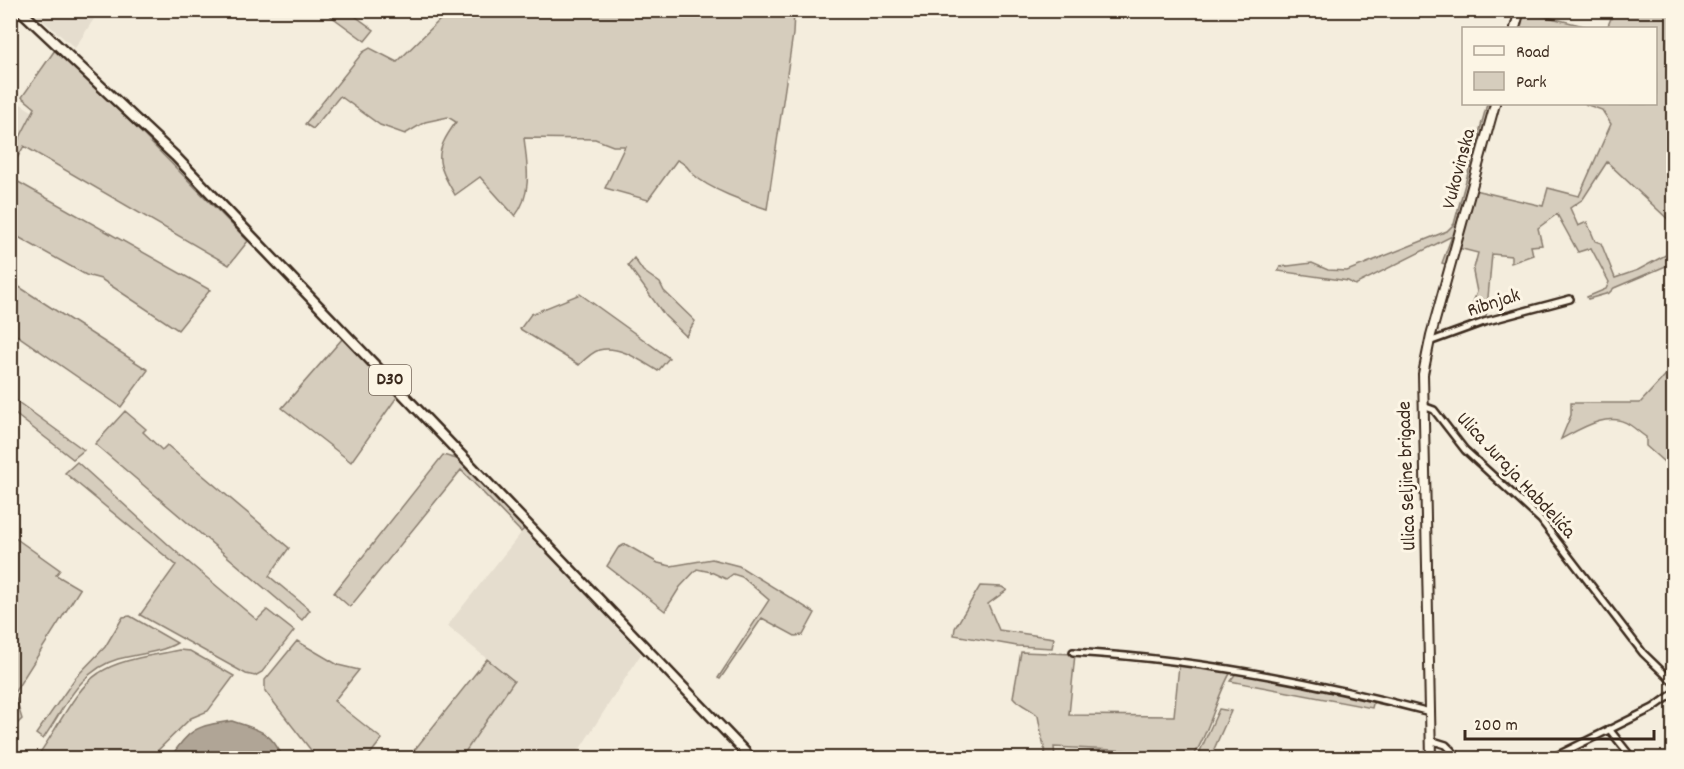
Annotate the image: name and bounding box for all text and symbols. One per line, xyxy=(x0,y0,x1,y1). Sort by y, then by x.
legend xyxy=(1462,27,1657,105)
text: Road xyxy=(1516,41,1550,66)
text: Park xyxy=(1516,71,1547,96)
street label: Vukovinska xyxy=(1436,125,1484,213)
street label: Ribnjak xyxy=(1464,282,1524,326)
road number: D30 xyxy=(369,365,411,395)
street label: Ulica Seljine brigade xyxy=(1391,400,1425,551)
street label: Ulica Juraja Habdelića xyxy=(1449,406,1582,546)
scale bar xyxy=(1465,703,1654,741)
text: 200 m xyxy=(1474,714,1518,739)

